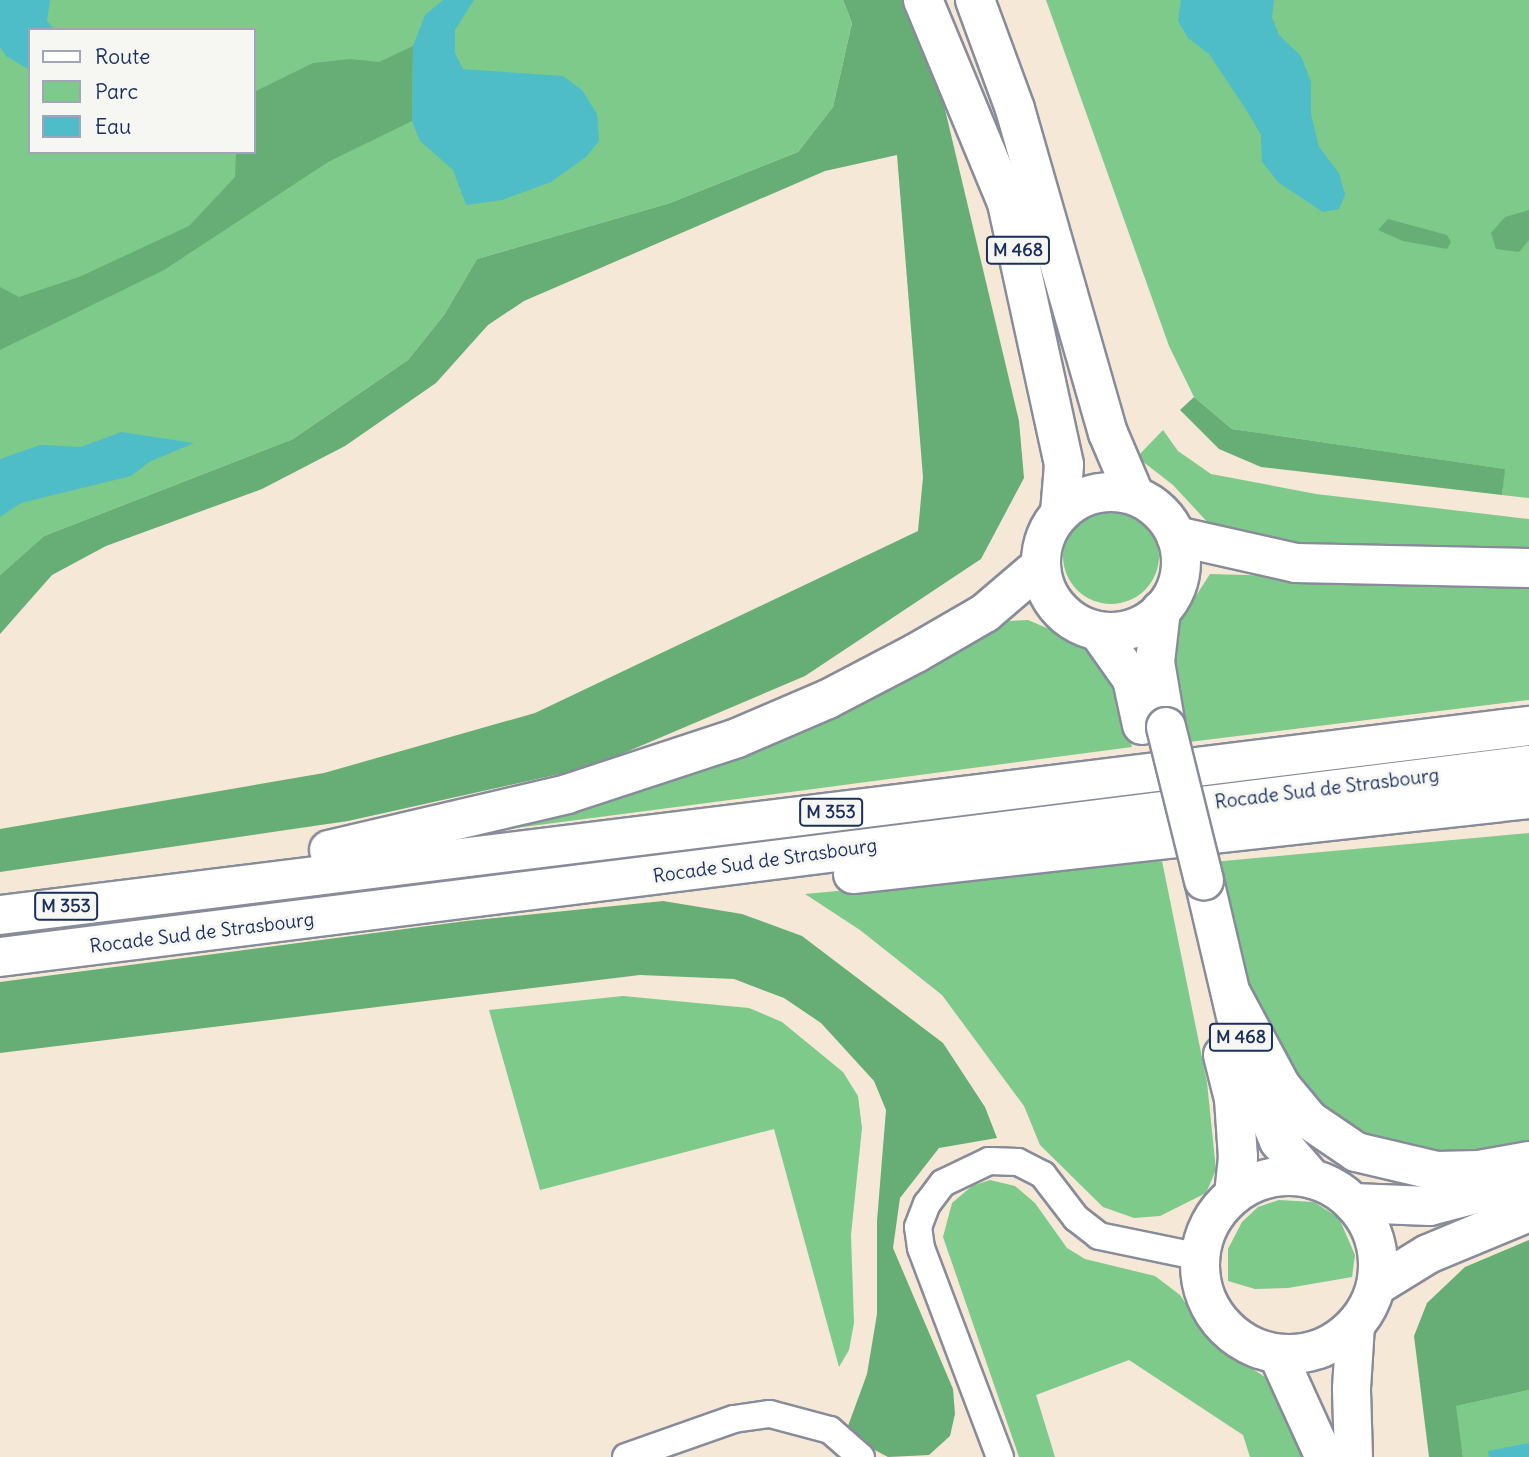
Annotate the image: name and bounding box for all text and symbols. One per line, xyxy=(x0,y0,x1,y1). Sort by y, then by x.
legend xyxy=(28,28,256,154)
text: Route xyxy=(95,43,150,70)
text: Parc xyxy=(95,78,138,105)
text: Eau xyxy=(95,113,131,140)
road number: M 468 xyxy=(985,236,1051,264)
street label: Rocade Sud de Strasbourg xyxy=(1213,764,1441,814)
road number: M 353 xyxy=(798,798,864,826)
street label: Rocade Sud de Strasbourg xyxy=(652,834,878,888)
road number: M 353 xyxy=(33,891,99,920)
street label: Rocade Sud de Strasbourg xyxy=(88,908,316,958)
road number: M 468 xyxy=(1208,1022,1274,1052)

